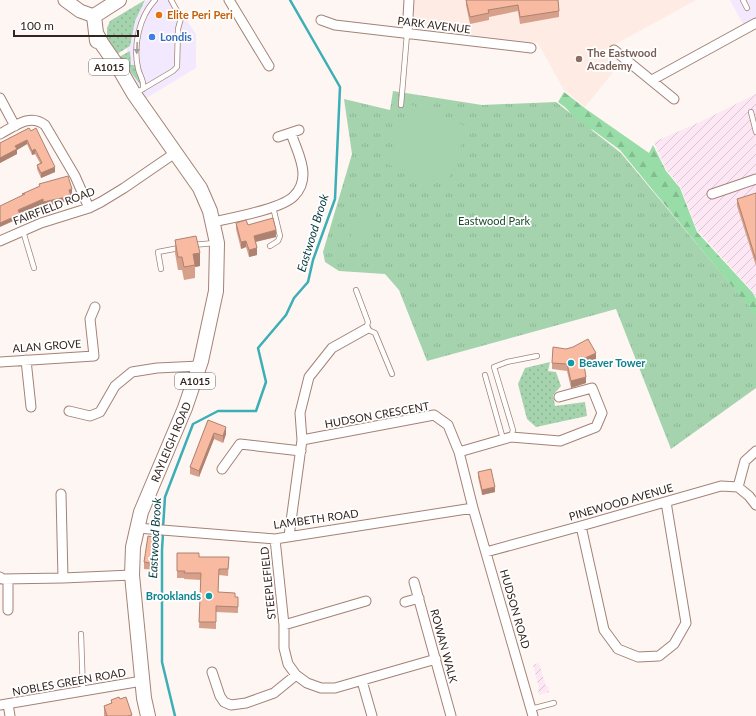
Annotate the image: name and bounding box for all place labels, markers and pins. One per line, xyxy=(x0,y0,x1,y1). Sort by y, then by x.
place label: Elite Peri Peri xyxy=(167,8,233,21)
marker: Elite Peri Peri xyxy=(154,10,164,20)
place label: Londis xyxy=(160,30,192,43)
marker: Londis xyxy=(147,32,157,42)
place label: The Eastwood Academy xyxy=(586,46,657,72)
marker: The Eastwood Academy xyxy=(574,54,584,64)
place label: Beaver Tower xyxy=(579,356,646,369)
marker: Beaver Tower xyxy=(566,358,576,368)
place label: Brooklands xyxy=(146,589,201,602)
marker: Brooklands xyxy=(204,591,214,601)

